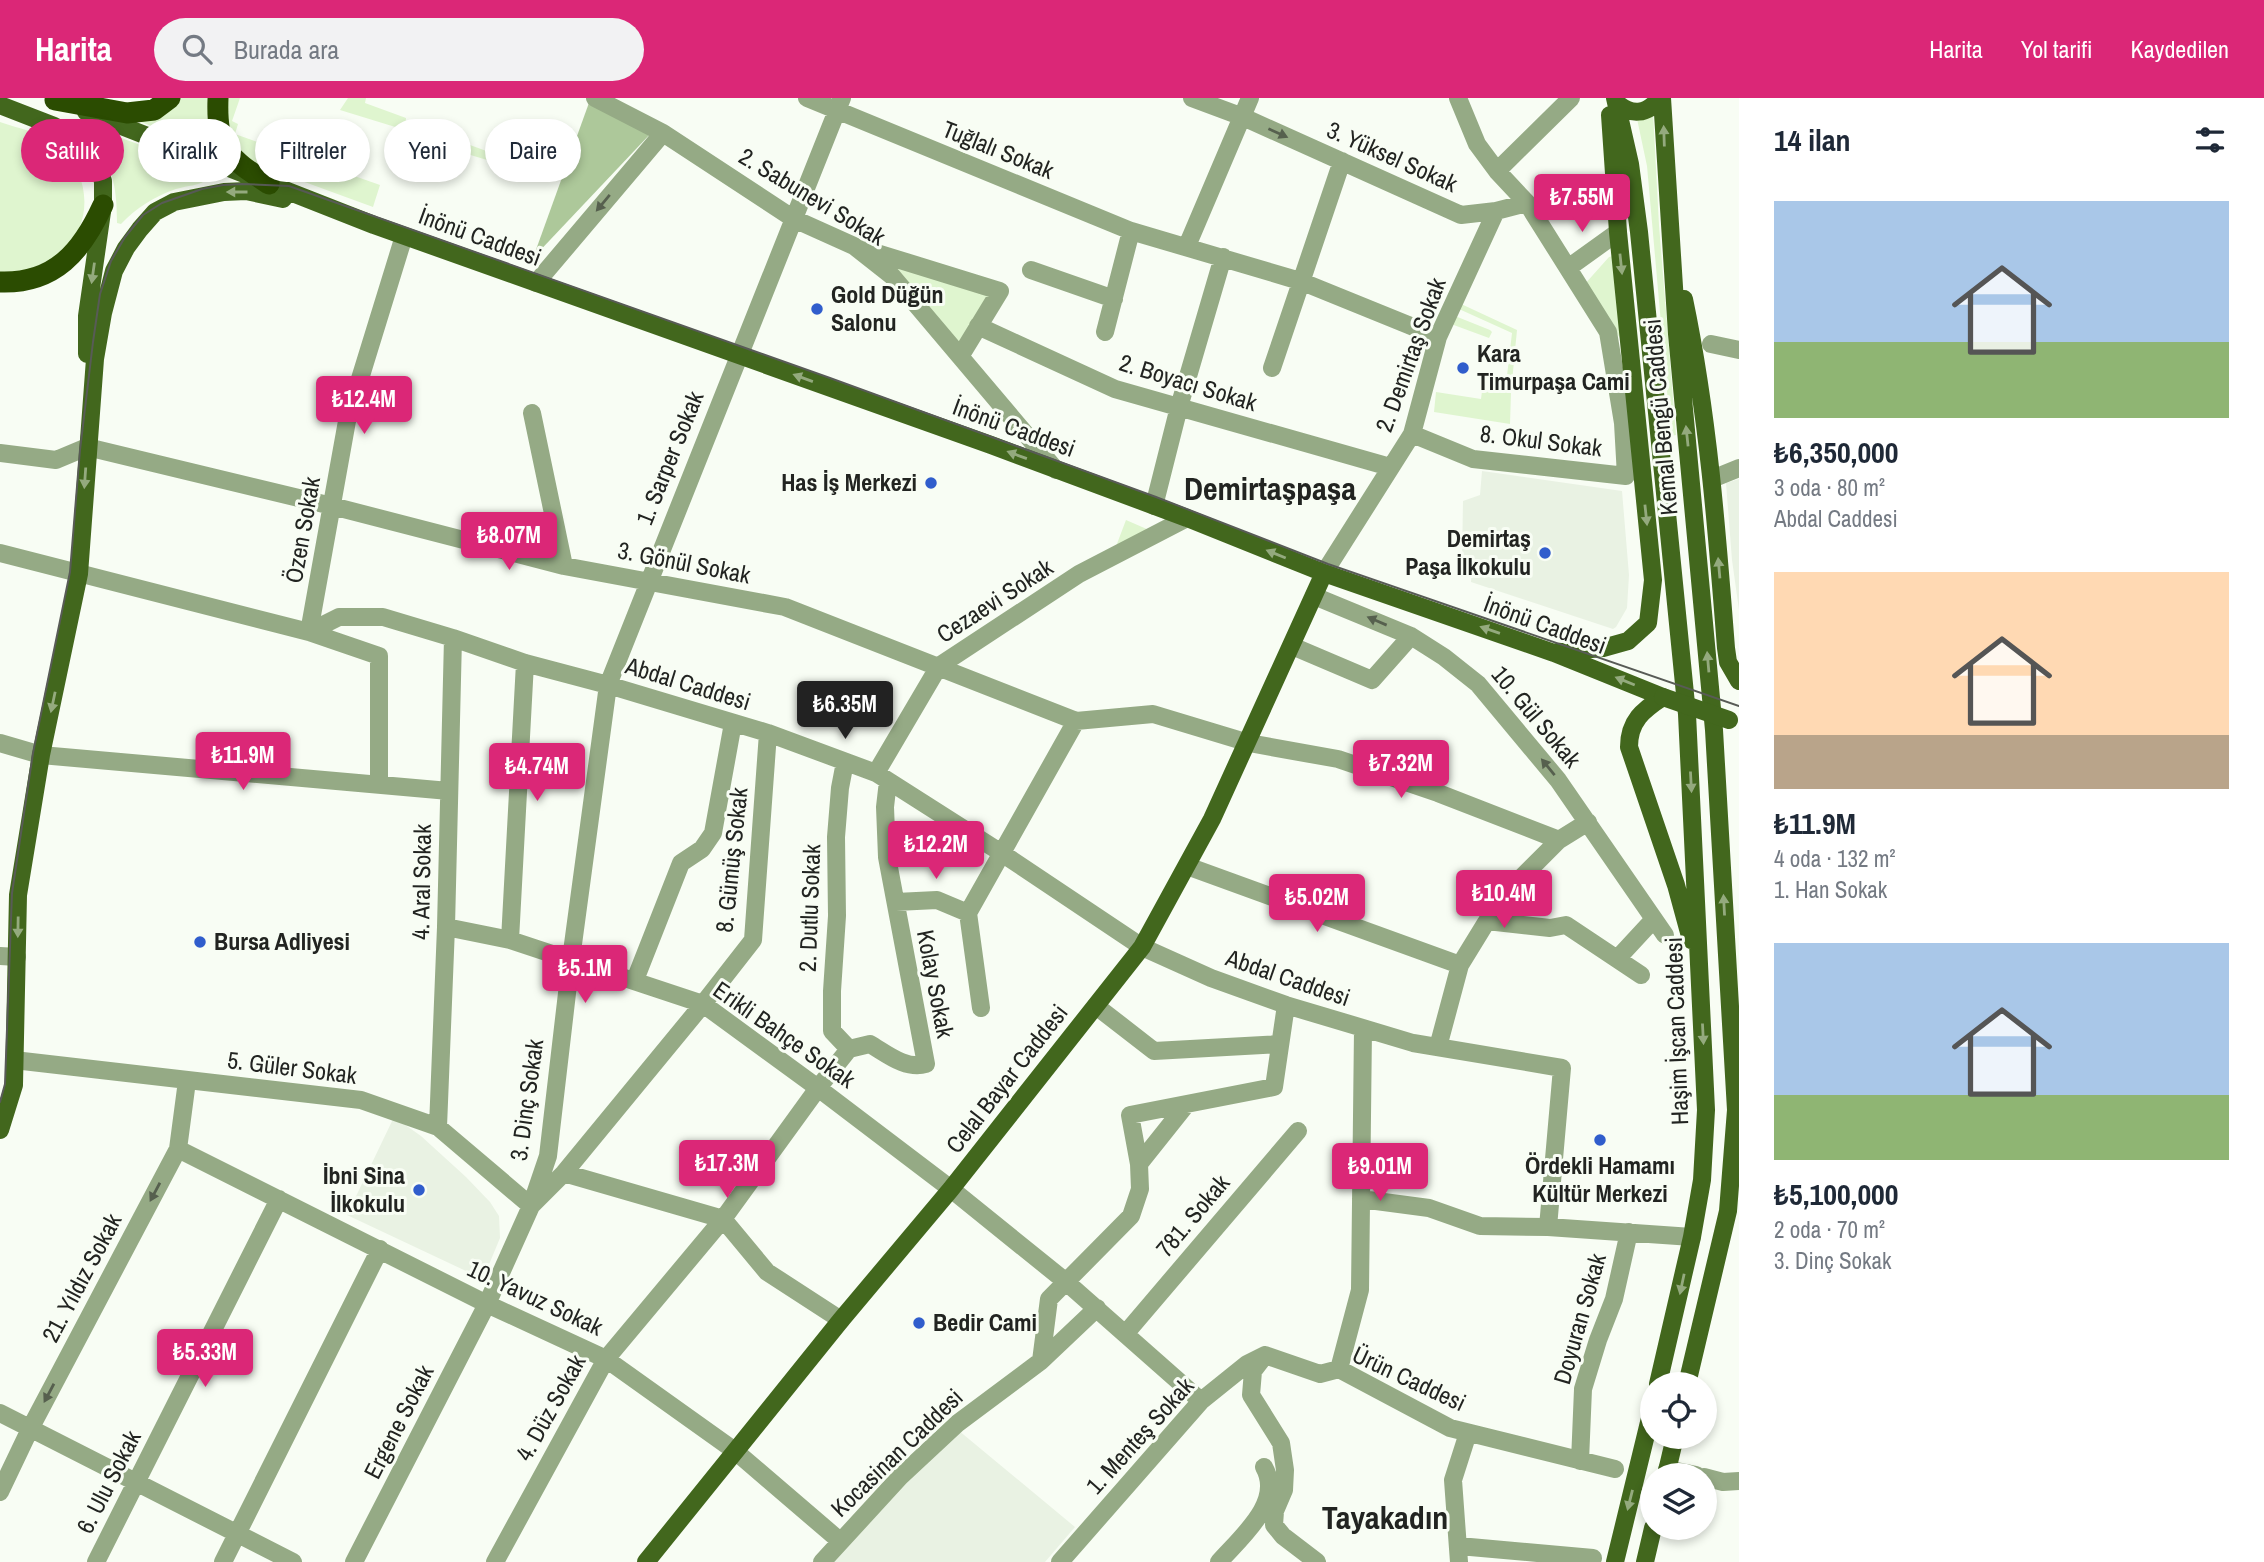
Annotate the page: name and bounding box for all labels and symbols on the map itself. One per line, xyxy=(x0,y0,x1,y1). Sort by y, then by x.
street label: Tuğlalı Sokak xyxy=(938,112,1059,186)
street label: 3. Yüksel Sokak xyxy=(1322,113,1463,199)
one-way arrow xyxy=(1659,125,1670,147)
one-way arrow xyxy=(1268,127,1288,139)
street label: 2. Sabunevi Sokak xyxy=(733,140,892,252)
pin: ₺7.55M xyxy=(1525,174,1639,234)
one-way arrow xyxy=(226,186,248,198)
one-way arrow xyxy=(596,195,611,212)
street label: İnönü Caddesi xyxy=(415,199,546,273)
one-way arrow xyxy=(1616,253,1627,275)
one-way arrow xyxy=(88,262,99,284)
street label: 2. Demirtaş Sokak xyxy=(1367,273,1453,436)
place label: Gold Düğün Salonu xyxy=(831,278,944,338)
marker: Gold Düğün Salonu xyxy=(809,301,825,317)
street label: Kemal Bengü Caddesi xyxy=(1635,318,1685,517)
place label: Kara Timurpaşa Cami xyxy=(1477,337,1630,397)
street label: 2. Boyacı Sokak xyxy=(1116,346,1261,418)
marker: Kara Timurpaşa Cami xyxy=(1455,360,1471,376)
one-way arrow xyxy=(793,372,814,383)
pin: ₺12.4M xyxy=(307,376,421,436)
street label: 1. Sarper Sokak xyxy=(628,386,710,529)
street label: İnönü Caddesi xyxy=(949,390,1080,464)
street label: 8. Okul Sokak xyxy=(1478,417,1604,463)
one-way arrow xyxy=(1681,425,1692,447)
one-way arrow xyxy=(1007,449,1028,460)
place label: Has İş Merkezi xyxy=(781,466,917,498)
one-way arrow xyxy=(80,467,91,489)
district label: Demirtaşpaşa xyxy=(1184,467,1356,510)
street label: Özen Sokak xyxy=(277,474,327,585)
marker: Has İş Merkezi xyxy=(923,475,939,491)
one-way arrow xyxy=(1641,504,1652,526)
pin: ₺8.07M xyxy=(452,512,566,572)
place label: Demirtaş Paşa İlkokulu xyxy=(1405,522,1531,582)
street label: 3. Gönül Sokak xyxy=(615,533,753,591)
marker: Demirtaş Paşa İlkokulu xyxy=(1537,545,1553,561)
one-way arrow xyxy=(1265,548,1286,559)
street label: Cezaevi Sokak xyxy=(930,551,1059,650)
one-way arrow xyxy=(1713,556,1724,578)
street label: İnönü Caddesi xyxy=(1480,587,1611,661)
one-way arrow xyxy=(1367,615,1387,627)
one-way arrow xyxy=(1479,625,1500,636)
street label: Abdal Caddesi xyxy=(621,649,755,717)
one-way arrow xyxy=(1702,651,1713,673)
street label: 10. Gül Sokak xyxy=(1485,659,1589,774)
one-way arrow xyxy=(1614,676,1635,687)
pin: ₺6.35M xyxy=(788,682,902,741)
one-way arrow xyxy=(47,691,58,713)
pin: ₺11.9M xyxy=(186,732,300,792)
pin: ₺7.32M xyxy=(1344,740,1458,800)
pin: ₺4.74M xyxy=(480,744,594,803)
one-way arrow xyxy=(1540,758,1555,776)
one-way arrow xyxy=(1685,772,1696,794)
street label: 8. Gümüş Sokak xyxy=(707,786,755,934)
pin: ₺12.2M xyxy=(879,822,993,881)
street label: 4. Aral Sokak xyxy=(404,824,438,940)
street label: 2. Dutlu Sokak xyxy=(791,843,827,972)
pin: ₺10.4M xyxy=(1447,870,1561,930)
pin: ₺5.02M xyxy=(1260,874,1374,934)
one-way arrow xyxy=(1718,894,1729,916)
one-way arrow xyxy=(12,916,23,938)
place label: Bursa Adliyesi xyxy=(214,925,350,957)
street label: Kolay Sokak xyxy=(910,927,962,1041)
marker: Bursa Adliyesi xyxy=(192,934,208,950)
street label: Haşim İşcan Caddesi xyxy=(1657,936,1695,1126)
street label: Abdal Caddesi xyxy=(1221,941,1355,1013)
pin: ₺5.1M xyxy=(536,946,634,1005)
street label: Erikli Bahçe Sokak xyxy=(707,973,862,1095)
street label: Celal Bayar Caddesi xyxy=(938,997,1074,1159)
one-way arrow xyxy=(1697,1023,1708,1045)
street label: 3. Dinç Sokak xyxy=(502,1037,550,1163)
street label: 5. Güler Sokak xyxy=(226,1043,359,1091)
marker: Ördekli Hamamı Kültür Merkezi xyxy=(1592,1132,1608,1148)
pin: ₺17.3M xyxy=(670,1140,784,1200)
pin: ₺9.01M xyxy=(1323,1144,1437,1203)
place label: Ördekli Hamamı Kültür Merkezi xyxy=(1525,1149,1675,1209)
place label: İbni Sina İlkokulu xyxy=(323,1159,405,1219)
street label: 781. Sokak xyxy=(1148,1167,1236,1263)
one-way arrow xyxy=(150,1182,161,1202)
marker: İbni Sina İlkokulu xyxy=(411,1182,427,1198)
street label: 21. Yıldız Sokak xyxy=(34,1208,128,1347)
street label: Doyuran Sokak xyxy=(1545,1249,1613,1388)
street label: 10. Yavuz Sokak xyxy=(463,1252,608,1342)
one-way arrow xyxy=(1676,1273,1687,1295)
place label: Bedir Cami xyxy=(933,1306,1037,1338)
marker: Bedir Cami xyxy=(911,1315,927,1331)
pin: ₺5.33M xyxy=(148,1330,262,1389)
street label: Ürün Caddesi xyxy=(1348,1338,1471,1418)
street label: 4. Düz Sokak xyxy=(508,1348,593,1466)
street label: Ergene Sokak xyxy=(356,1359,440,1484)
street label: 1. Menteş Sokak xyxy=(1078,1370,1200,1501)
street label: Kocasinan Caddesi xyxy=(823,1381,969,1523)
one-way arrow xyxy=(43,1383,55,1403)
street label: 6. Ulu Sokak xyxy=(69,1424,148,1539)
one-way arrow xyxy=(1624,1489,1635,1511)
district label: Tayakadın xyxy=(1322,1496,1448,1539)

